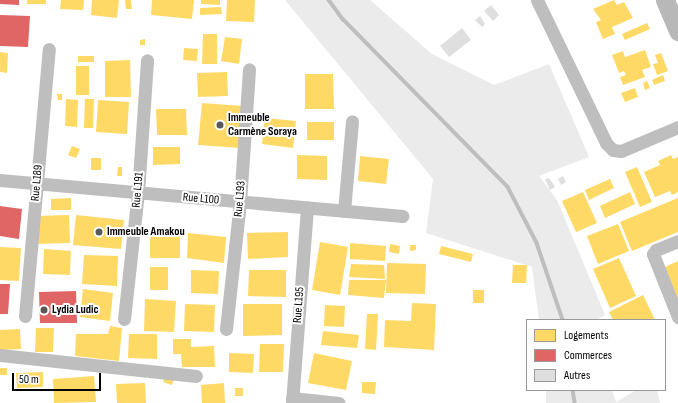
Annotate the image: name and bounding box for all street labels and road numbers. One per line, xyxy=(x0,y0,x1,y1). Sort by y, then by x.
street label: Rue L189 xyxy=(28,164,46,202)
street label: Rue L191 xyxy=(129,172,147,208)
street label: Rue L193 xyxy=(231,180,249,218)
street label: Rue L100 xyxy=(182,190,220,208)
street label: Rue L195 xyxy=(291,287,307,323)

